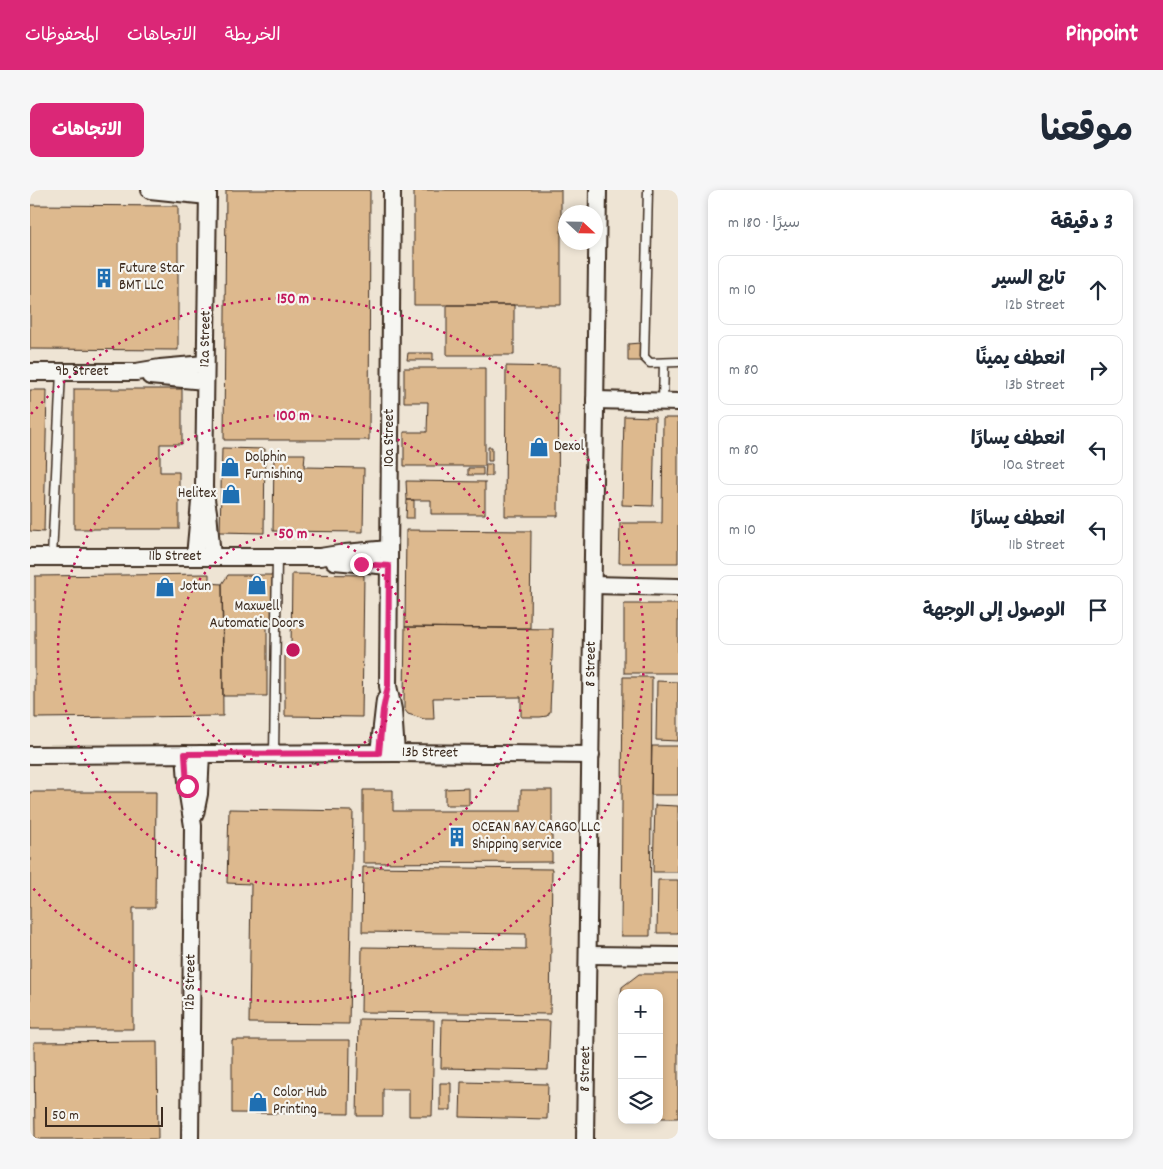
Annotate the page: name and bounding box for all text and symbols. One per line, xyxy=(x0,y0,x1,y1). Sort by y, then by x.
text: Pinpoint xyxy=(1066,18,1138,52)
text: المحفوظات xyxy=(25,24,99,49)
text: الاتجاهات xyxy=(127,24,197,49)
text: الخريطة xyxy=(225,24,281,49)
button: الاتجاهات xyxy=(30,103,144,157)
text: موقعنا xyxy=(1040,108,1133,158)
north arrow xyxy=(558,205,603,250)
text: 3 دقيقة xyxy=(1050,209,1113,239)
text: سيرًا · 180 m xyxy=(728,212,800,235)
place label: Future Star BMT LLC xyxy=(119,258,185,297)
building icon: Future Star BMT LLC xyxy=(93,267,115,289)
text: تابع السير xyxy=(993,267,1065,294)
icon: ahead xyxy=(1084,276,1112,304)
text: 10 m xyxy=(729,279,756,302)
text: 150 m xyxy=(277,289,309,311)
text: 12b Street xyxy=(1005,294,1065,317)
street label: 12a Street xyxy=(195,310,218,368)
text: انعطف يمينًا xyxy=(976,347,1065,374)
icon: right xyxy=(1084,356,1112,384)
text: 80 m xyxy=(729,359,759,382)
street label: 9b Street xyxy=(55,361,109,383)
text: 13b Street xyxy=(1005,374,1065,397)
text: 100 m xyxy=(276,406,310,428)
street label: 10a Street xyxy=(379,408,401,467)
text: انعطف يسارًا xyxy=(971,427,1065,454)
shop icon: Dexol xyxy=(528,436,550,458)
place label: Dexol xyxy=(554,436,585,458)
icon: left xyxy=(1084,436,1112,464)
text: 80 m xyxy=(729,439,759,462)
place label: Dolphin Furnishing xyxy=(245,447,303,486)
text: 10a Street xyxy=(1003,454,1065,477)
shop icon: Dolphin Furnishing xyxy=(219,456,241,478)
place label: Helitex xyxy=(178,483,216,505)
shop icon: Helitex xyxy=(220,483,242,505)
text: انعطف يسارًا xyxy=(971,507,1065,534)
icon: left xyxy=(1084,516,1112,544)
text: 10 m xyxy=(729,519,756,542)
text: 50 m xyxy=(279,524,307,546)
text: 11b Street xyxy=(1009,534,1065,557)
street label: 11b Street xyxy=(148,546,202,568)
route end xyxy=(350,553,373,576)
shop icon: Maxwell Automatic Doors xyxy=(246,574,268,596)
shop icon: Jotun xyxy=(154,576,176,598)
place label: Jotun xyxy=(180,576,211,598)
place label: Maxwell Automatic Doors xyxy=(210,596,304,635)
icon: arrive xyxy=(1084,596,1112,624)
text: الوصول إلى الوجهة xyxy=(923,599,1065,626)
street label: 8 Street xyxy=(580,640,603,687)
centre of rings xyxy=(284,641,302,659)
street label: 13b Street xyxy=(402,742,459,765)
route start xyxy=(176,775,199,798)
place label: OCEAN RAY CARGO LLC Shipping service xyxy=(472,817,601,856)
building icon: OCEAN RAY CARGO LLC Shipping service xyxy=(446,826,468,848)
street label: 12b Street xyxy=(180,953,202,1010)
map controls xyxy=(618,989,663,1124)
button: + xyxy=(618,989,663,1034)
button: − xyxy=(618,1034,663,1079)
street label: 8 Street xyxy=(575,1045,597,1092)
button: layers xyxy=(618,1079,663,1124)
place label: Color Hub Printing xyxy=(273,1082,327,1121)
shop icon: Color Hub Printing xyxy=(247,1091,269,1113)
scale bar xyxy=(45,1104,162,1127)
text: 50 m xyxy=(52,1106,79,1126)

